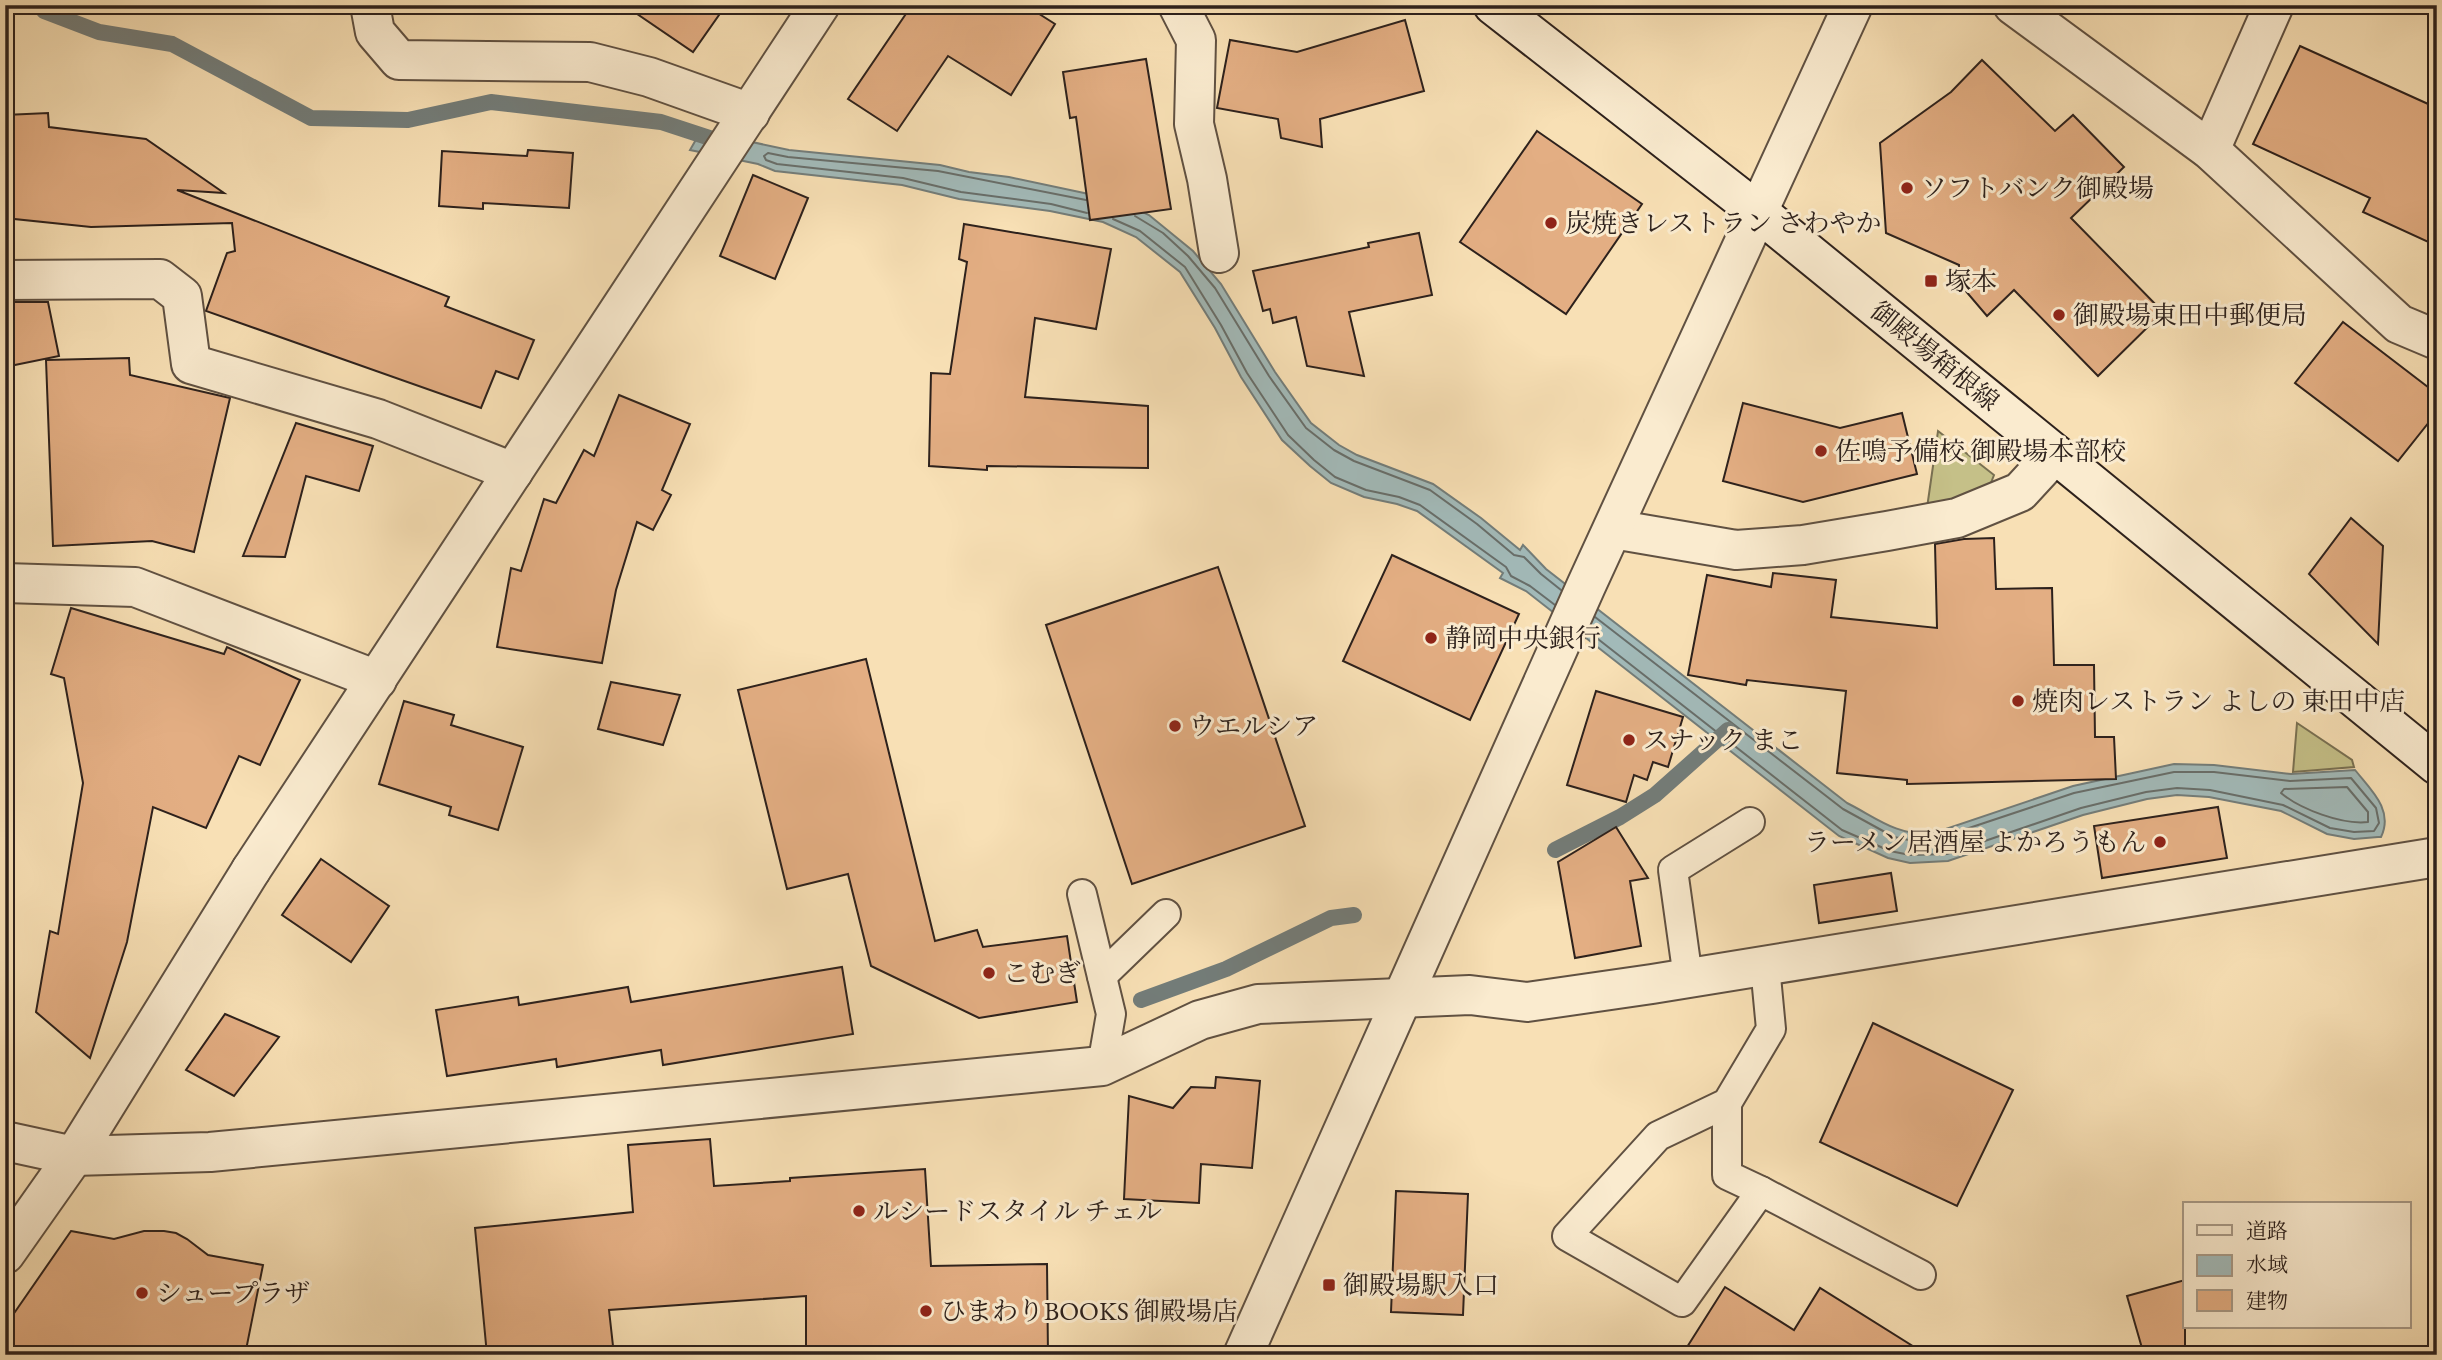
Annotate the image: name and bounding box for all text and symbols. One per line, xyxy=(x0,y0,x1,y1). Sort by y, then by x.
place label: ソフトバンク御殿場 xyxy=(1921,171,2154,205)
marker: ソフトバンク御殿場 xyxy=(1899,180,1915,196)
place label: 炭焼きレストラン さわやか xyxy=(1565,206,1881,240)
marker: 炭焼きレストラン さわやか xyxy=(1543,215,1559,231)
place label: 塚本 xyxy=(1945,264,1997,298)
marker: 塚本 xyxy=(1923,273,1939,289)
street label: 御殿場箱根線 xyxy=(1864,294,2006,418)
place label: 御殿場東田中郵便局 xyxy=(2073,298,2307,332)
marker: 御殿場東田中郵便局 xyxy=(2051,307,2067,323)
place label: 佐鳴予備校 御殿場本部校 xyxy=(1835,434,2126,468)
marker: 佐鳴予備校 御殿場本部校 xyxy=(1813,443,1829,459)
place label: 静岡中央銀行 xyxy=(1445,621,1601,655)
marker: 静岡中央銀行 xyxy=(1423,630,1439,646)
place label: 焼肉レストラン よしの 東田中店 xyxy=(2032,684,2406,718)
marker: 焼肉レストラン よしの 東田中店 xyxy=(2010,693,2026,709)
place label: ウエルシア xyxy=(1189,709,1318,743)
marker: ウエルシア xyxy=(1167,718,1183,734)
place label: スナック まこ xyxy=(1643,723,1803,757)
marker: スナック まこ xyxy=(1621,732,1637,748)
place label: ラーメン居酒屋 よかろうもん xyxy=(1804,825,2146,859)
marker: ラーメン居酒屋 よかろうもん xyxy=(2152,834,2168,850)
place label: こむぎ xyxy=(1003,956,1081,990)
marker: こむぎ xyxy=(981,965,997,981)
place label: ルシードスタイル チェル xyxy=(873,1194,1162,1228)
legend xyxy=(2183,1202,2410,1328)
marker: ルシードスタイル チェル xyxy=(851,1203,867,1219)
text: 道路 xyxy=(2246,1217,2288,1244)
text: 水域 xyxy=(2246,1251,2288,1278)
place label: 御殿場駅入口 xyxy=(1343,1268,1499,1302)
place label: シュープラザ xyxy=(156,1276,310,1310)
marker: 御殿場駅入口 xyxy=(1321,1277,1337,1293)
marker: シュープラザ xyxy=(134,1285,150,1301)
text: 建物 xyxy=(2246,1287,2288,1314)
place label: ひまわりBOOKS 御殿場店 xyxy=(940,1294,1238,1328)
marker: ひまわりBOOKS 御殿場店 xyxy=(918,1303,934,1319)

